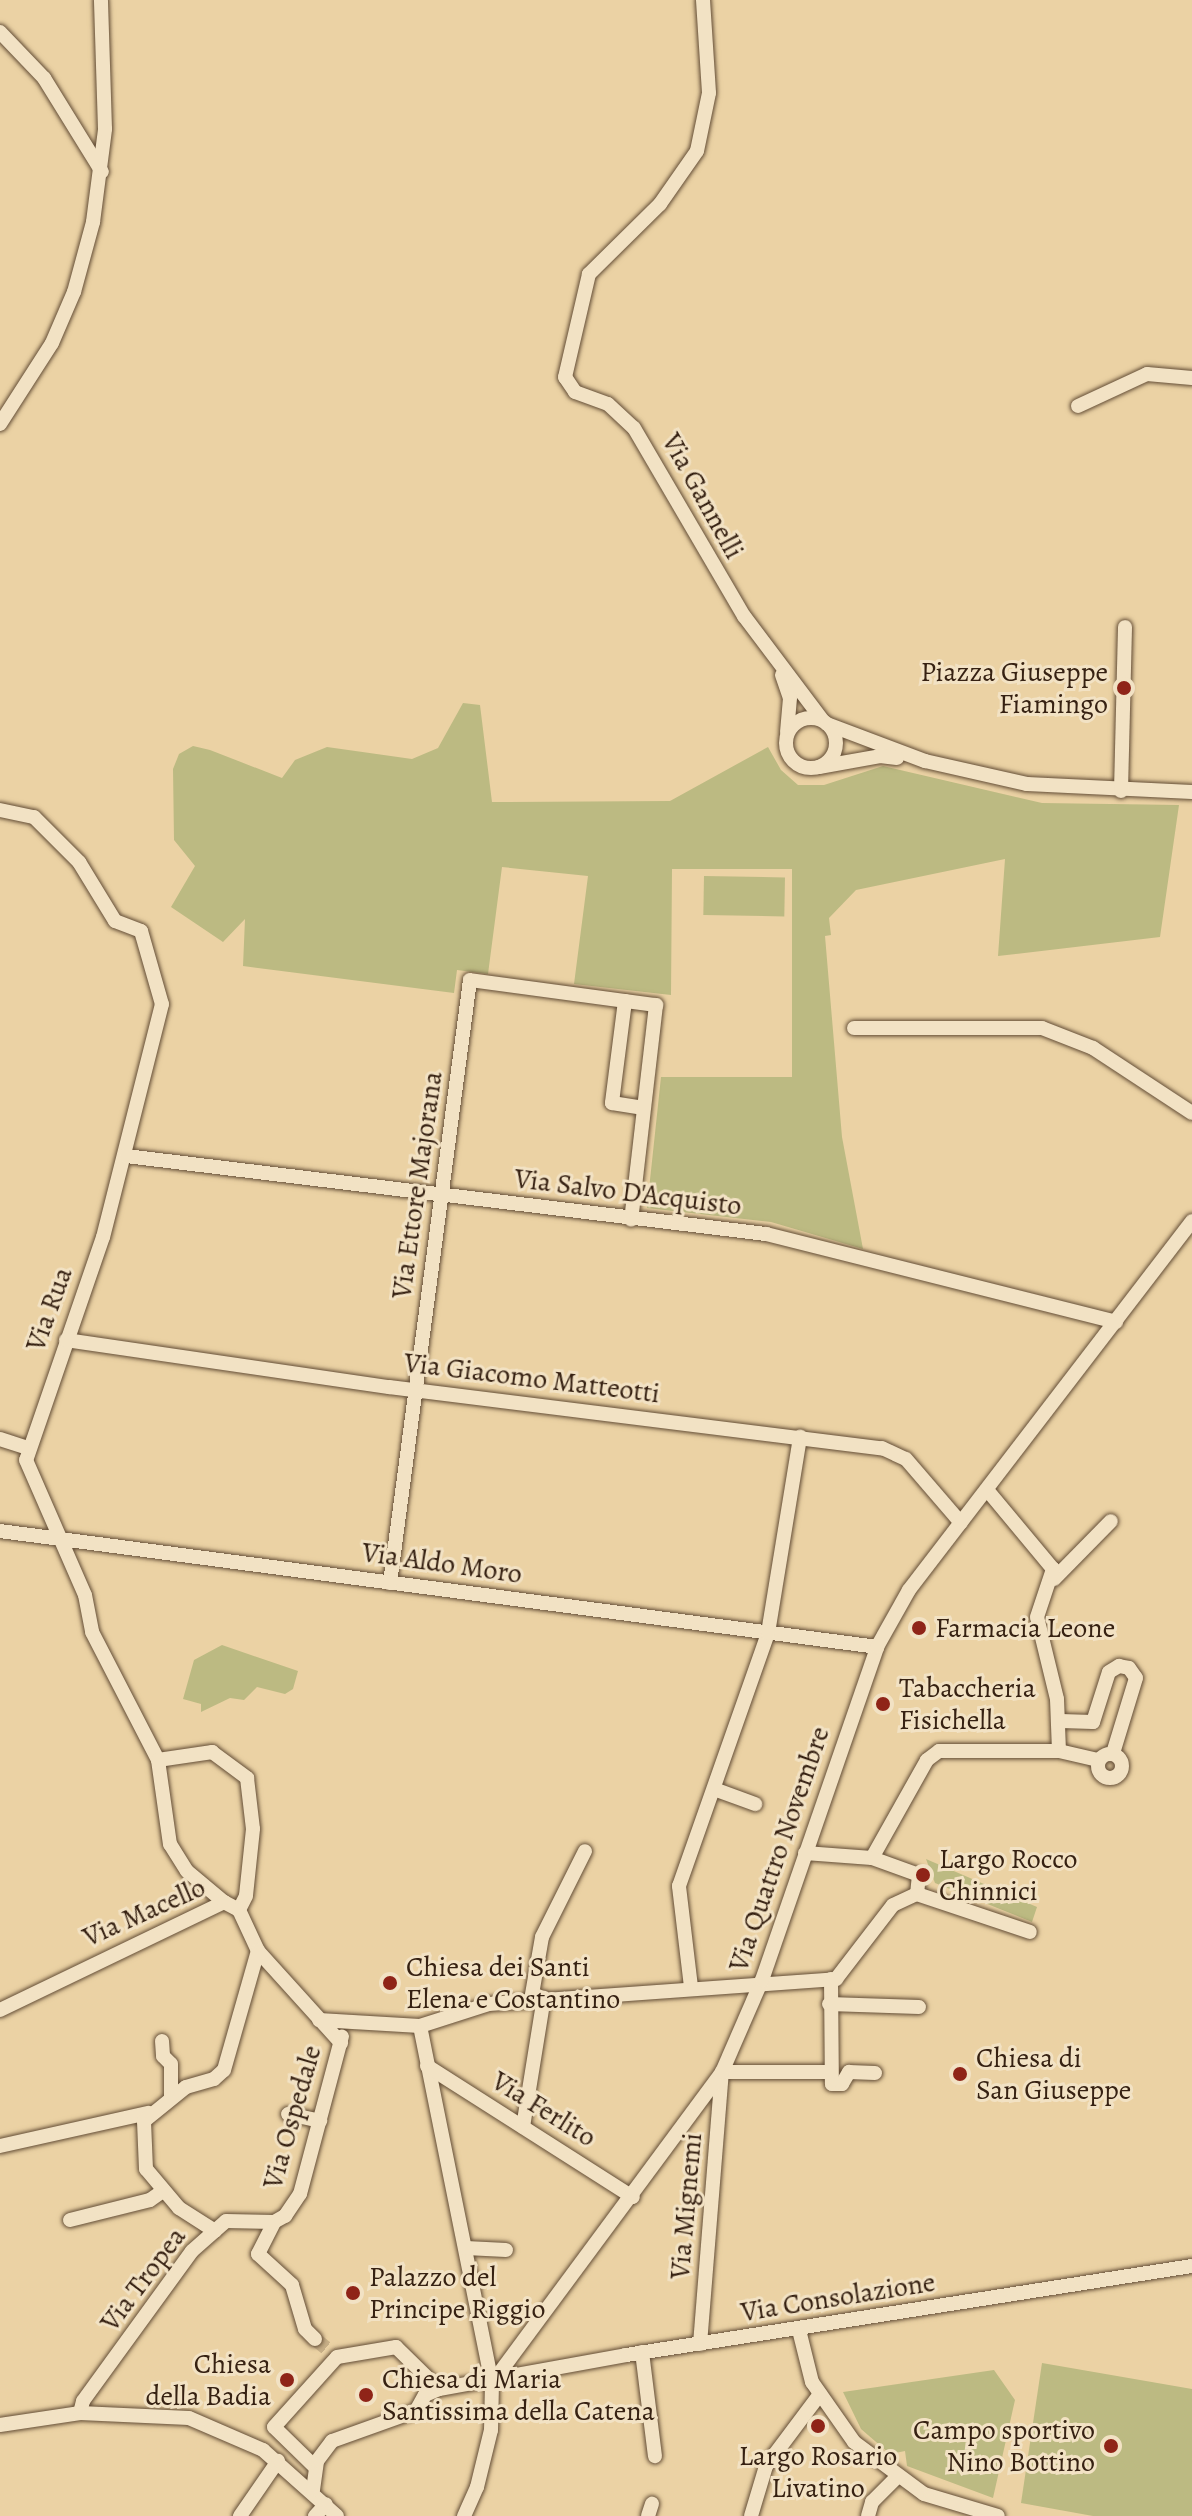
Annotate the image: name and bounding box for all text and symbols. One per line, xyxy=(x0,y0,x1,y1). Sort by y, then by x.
street label: Via Gannelli xyxy=(655,427,751,565)
place label: Piazza Giuseppe Fiamingo xyxy=(920,655,1108,721)
marker: Piazza Giuseppe Fiamingo xyxy=(1115,679,1133,697)
street label: Via Ettore Majorana xyxy=(384,1069,450,1301)
street label: Via Salvo D'Acquisto xyxy=(513,1161,743,1223)
street label: Via Rua xyxy=(18,1262,80,1356)
street label: Via Giacomo Matteotti xyxy=(402,1346,662,1410)
street label: Via Aldo Moro xyxy=(360,1535,524,1591)
place label: Farmacia Leone xyxy=(935,1611,1115,1645)
marker: Farmacia Leone xyxy=(910,1619,928,1637)
place label: Tabaccheria Fisichella xyxy=(899,1671,1036,1737)
marker: Tabaccheria Fisichella xyxy=(874,1695,892,1713)
street label: Via Quattro Novembre xyxy=(721,1722,837,1976)
place label: Largo Rocco Chinnici xyxy=(939,1842,1078,1908)
marker: Largo Rocco Chinnici xyxy=(914,1866,932,1884)
street label: Via Macello xyxy=(78,1870,210,1954)
place label: Chiesa dei Santi Elena e Costantino xyxy=(406,1950,620,2016)
marker: Chiesa dei Santi Elena e Costantino xyxy=(381,1974,399,1992)
street label: Via Ospedale xyxy=(255,2041,329,2193)
place label: Chiesa di San Giuseppe xyxy=(976,2041,1131,2107)
street label: Via Ferlito xyxy=(486,2064,602,2154)
marker: Chiesa di San Giuseppe xyxy=(951,2065,969,2083)
street label: Via Mignemi xyxy=(663,2131,709,2281)
street label: Via Tropea xyxy=(93,2220,193,2338)
place label: Palazzo del Principe Riggio xyxy=(369,2260,545,2326)
street label: Via Consolazione xyxy=(738,2265,938,2329)
marker: Palazzo del Principe Riggio xyxy=(344,2284,362,2302)
place label: Chiesa della Badia xyxy=(145,2347,271,2413)
place label: Chiesa di Maria Santissima della Catena xyxy=(382,2362,655,2428)
marker: Chiesa della Badia xyxy=(278,2371,296,2389)
marker: Chiesa di Maria Santissima della Catena xyxy=(357,2386,375,2404)
place label: Campo sportivo Nino Bottino xyxy=(913,2413,1095,2479)
marker: Largo Rosario Livatino xyxy=(809,2417,827,2435)
marker: Campo sportivo Nino Bottino xyxy=(1102,2437,1120,2455)
place label: Largo Rosario Livatino xyxy=(739,2439,897,2505)

